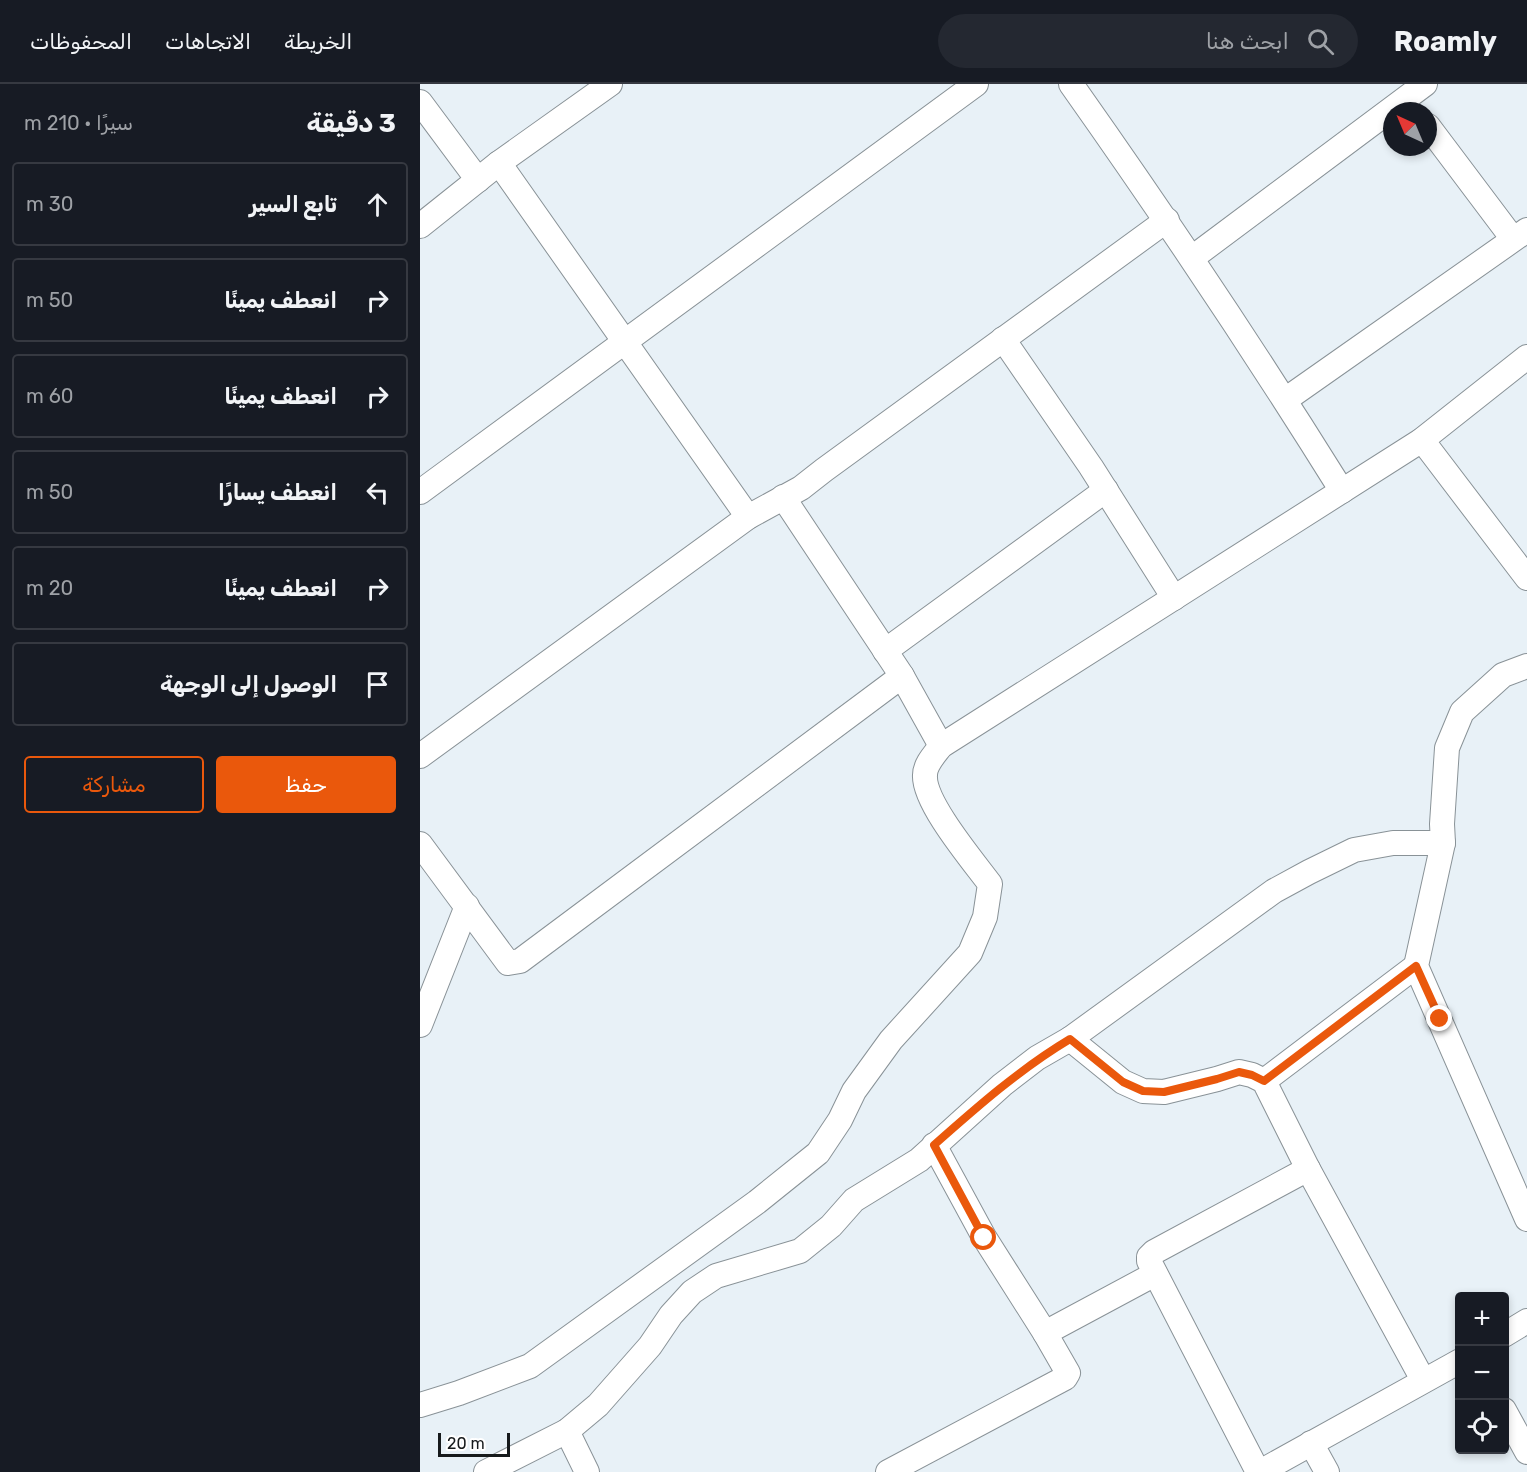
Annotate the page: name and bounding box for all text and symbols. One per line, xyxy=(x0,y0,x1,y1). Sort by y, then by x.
search box xyxy=(938,14,1358,68)
icon: search xyxy=(1304,25,1337,58)
text: Roamly xyxy=(1394,25,1497,58)
text: ابحث هنا xyxy=(1206,28,1289,55)
text: المحفوظات xyxy=(30,29,132,54)
text: الاتجاهات xyxy=(165,29,251,54)
text: الخريطة xyxy=(284,29,352,54)
north arrow xyxy=(1383,102,1437,156)
text: 3 دقيقة xyxy=(307,108,396,139)
text: سيرًا · 210 m xyxy=(24,111,133,135)
icon: ahead xyxy=(361,188,394,221)
text: تابع السير xyxy=(249,191,337,218)
text: 30 m xyxy=(26,192,73,216)
icon: right xyxy=(361,284,394,317)
text: انعطف يمينًا xyxy=(224,287,337,314)
text: 50 m xyxy=(26,288,73,312)
icon: right xyxy=(361,380,394,413)
text: انعطف يمينًا xyxy=(224,383,337,410)
text: 60 m xyxy=(26,384,73,408)
icon: left xyxy=(361,476,394,509)
text: انعطف يسارًا xyxy=(218,479,337,506)
text: 50 m xyxy=(26,480,73,504)
icon: right xyxy=(361,572,394,605)
text: انعطف يمينًا xyxy=(224,575,337,602)
text: 20 m xyxy=(26,576,73,600)
icon: arrive xyxy=(361,668,394,701)
text: الوصول إلى الوجهة xyxy=(160,671,337,698)
button: مشاركة xyxy=(24,756,204,813)
button: حفظ xyxy=(216,756,396,813)
route end xyxy=(1426,1005,1452,1031)
route start xyxy=(970,1224,996,1250)
map controls xyxy=(1455,1292,1509,1454)
button: + xyxy=(1455,1292,1509,1346)
button: − xyxy=(1455,1346,1509,1400)
button: locate xyxy=(1455,1400,1509,1454)
scale bar xyxy=(438,1430,510,1458)
text: 20 m xyxy=(447,1434,485,1453)

